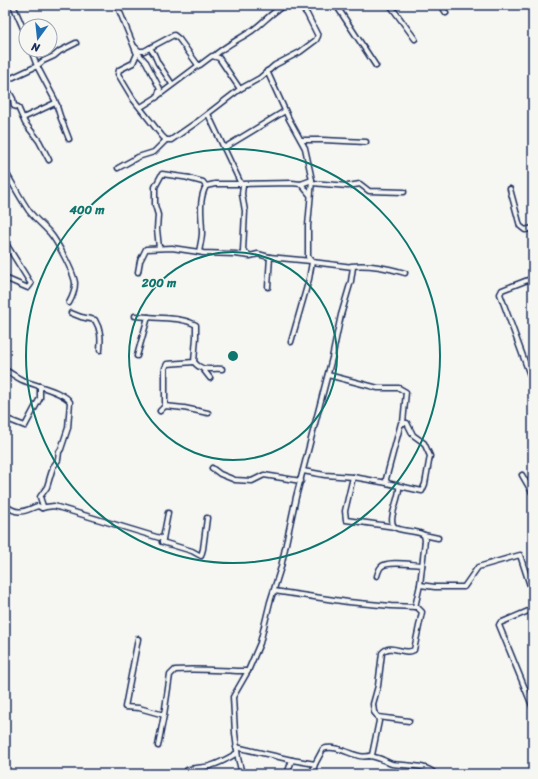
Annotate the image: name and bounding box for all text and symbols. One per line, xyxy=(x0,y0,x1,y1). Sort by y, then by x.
north arrow xyxy=(18,18,58,58)
text: N xyxy=(29,37,43,58)
text: 400 m xyxy=(68,199,105,221)
text: 200 m xyxy=(141,272,177,294)
centre of rings xyxy=(226,349,240,363)

